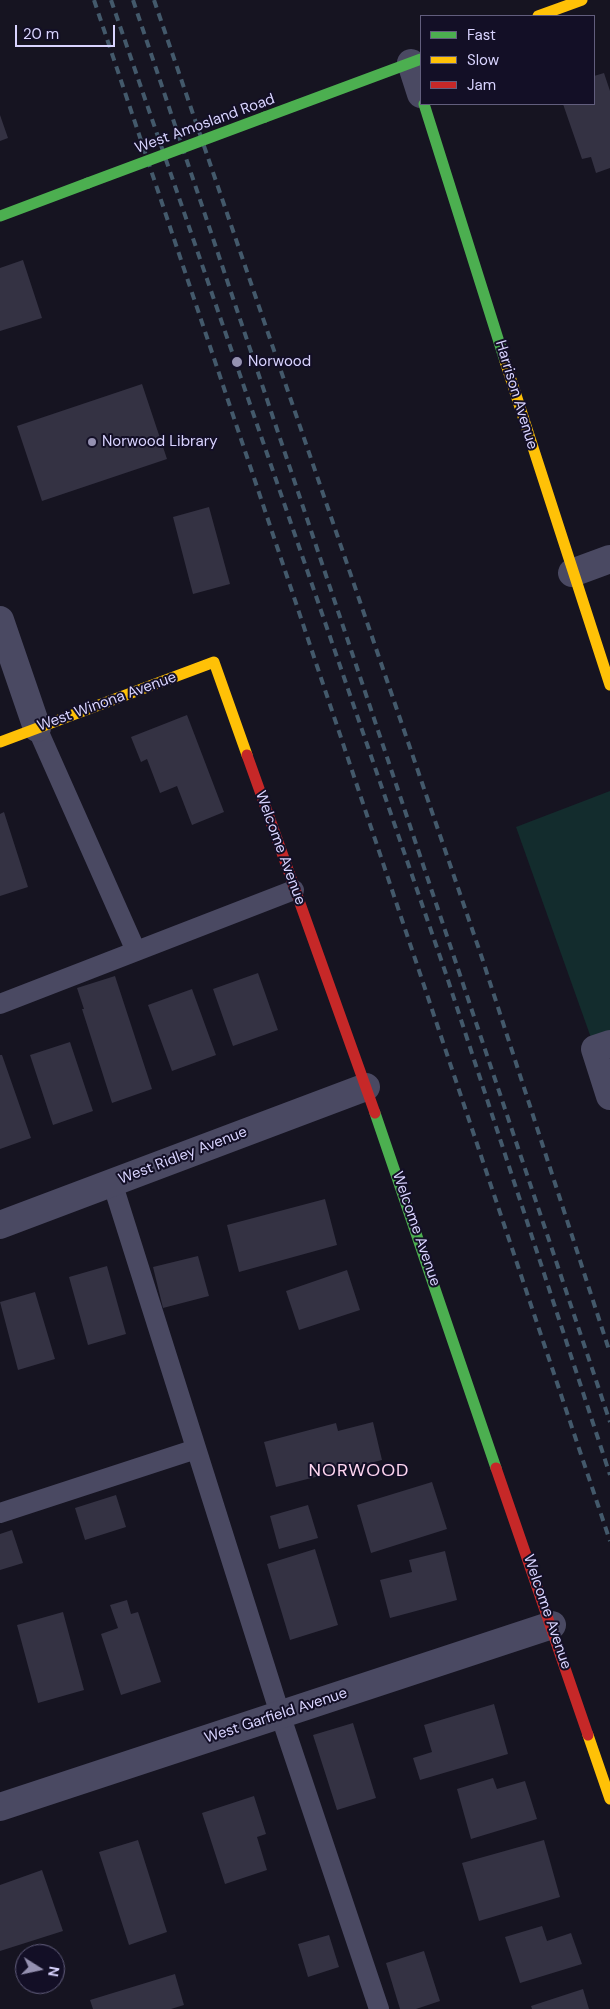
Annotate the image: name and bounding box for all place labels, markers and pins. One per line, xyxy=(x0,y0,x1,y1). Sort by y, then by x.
place label: Norwood xyxy=(248,353,311,371)
marker: Norwood xyxy=(230,355,244,369)
place label: Norwood Library xyxy=(102,433,218,451)
marker: Norwood Library xyxy=(86,436,98,448)

